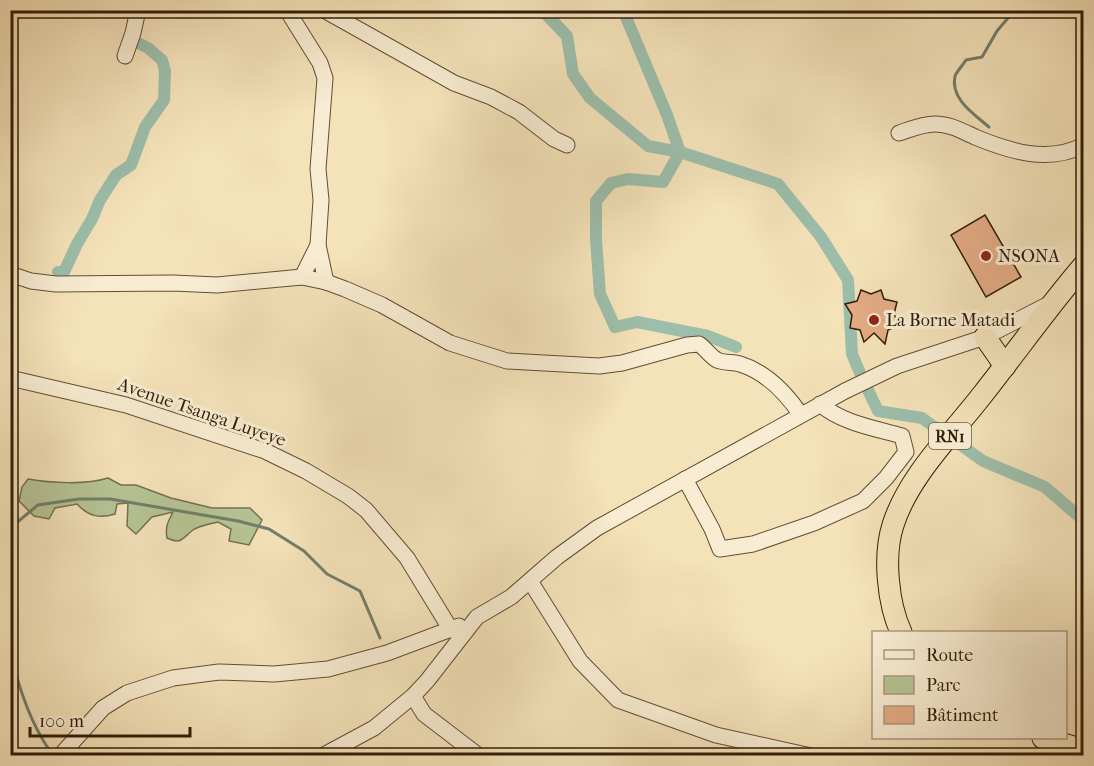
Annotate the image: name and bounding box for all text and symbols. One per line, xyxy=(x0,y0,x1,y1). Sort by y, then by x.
place label: NSONA xyxy=(998,246,1060,267)
marker: NSONA xyxy=(979,249,993,263)
place label: La Borne Matadi xyxy=(886,310,1016,331)
marker: La Borne Matadi xyxy=(867,313,881,327)
street label: Avenue Tsanga Luyeye xyxy=(114,373,289,451)
road number: RN1 xyxy=(929,423,971,449)
legend xyxy=(872,631,1067,739)
text: Route xyxy=(926,645,973,666)
text: Parc xyxy=(926,675,961,696)
scale bar xyxy=(30,700,190,738)
text: Bâtiment xyxy=(926,705,999,726)
text: 100 m xyxy=(39,711,84,732)

